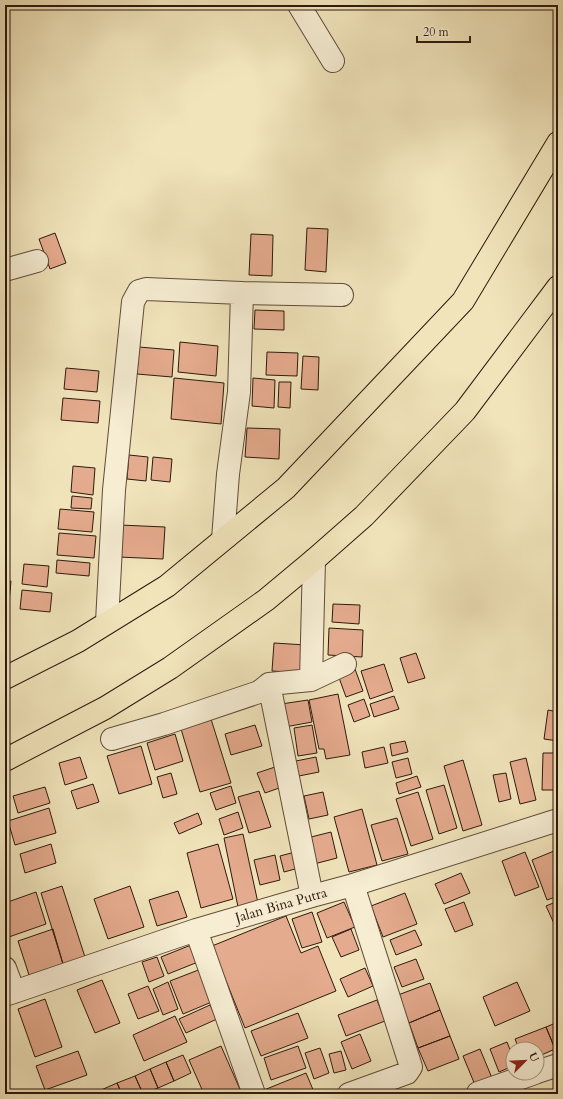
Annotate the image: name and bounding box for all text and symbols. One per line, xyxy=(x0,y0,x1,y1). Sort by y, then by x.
scale bar xyxy=(417,18,470,44)
text: 20 m xyxy=(423,24,450,40)
street label: Jalan Bina Putra xyxy=(231,883,329,928)
north arrow xyxy=(505,1041,545,1081)
text: U xyxy=(525,1050,542,1064)

